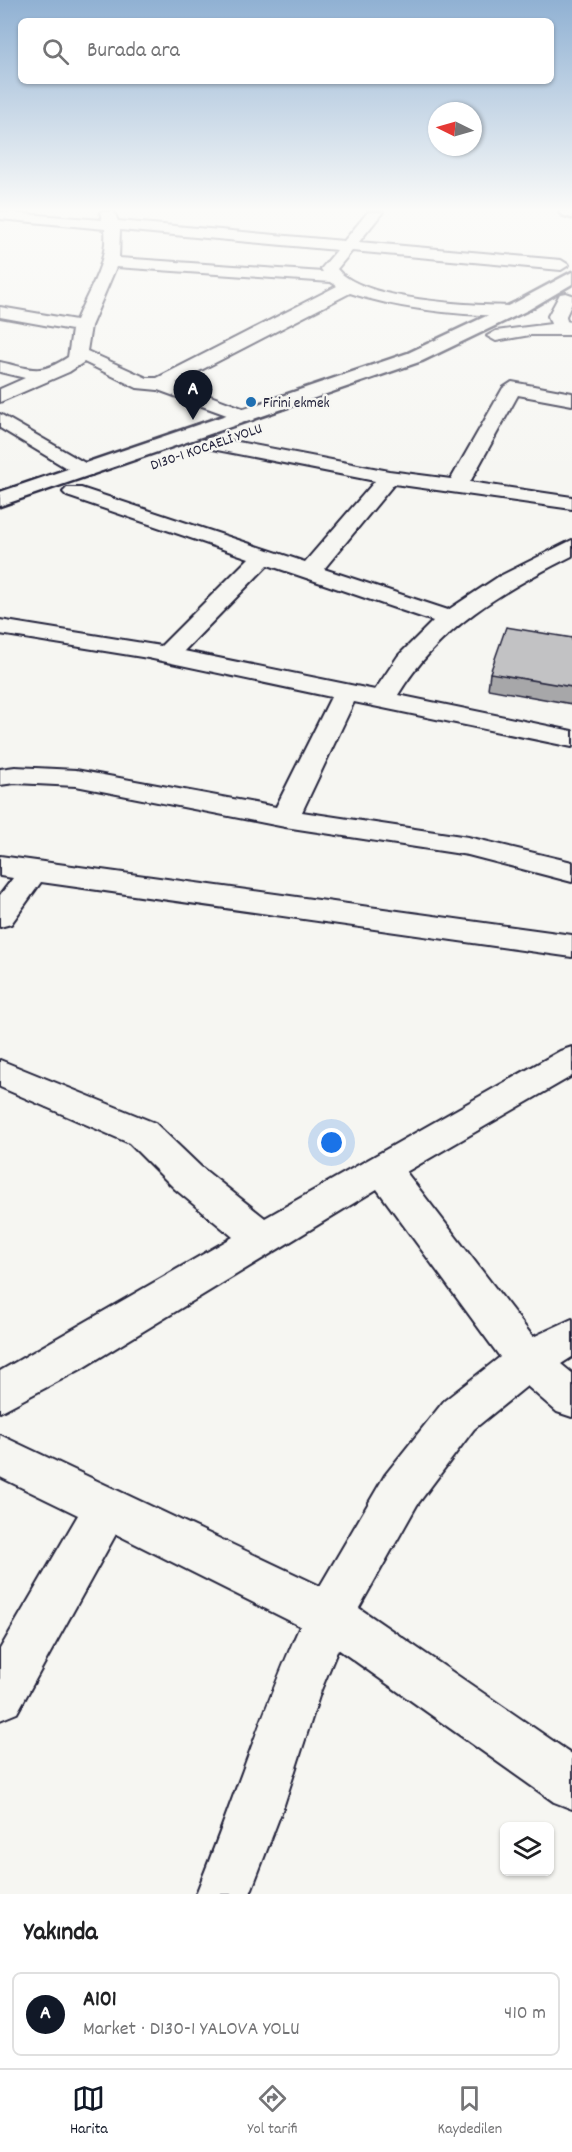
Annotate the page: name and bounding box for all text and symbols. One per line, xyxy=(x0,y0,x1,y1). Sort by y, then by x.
search box xyxy=(18,18,554,84)
icon: search xyxy=(39,35,72,68)
text: Burada ara xyxy=(87,36,180,67)
north arrow xyxy=(428,102,482,156)
pin: A xyxy=(174,370,212,420)
place label: Firini ekmek xyxy=(263,393,330,415)
marker: Firini ekmek xyxy=(244,395,258,409)
street label: D130-1 KOCAELİ YOLU xyxy=(148,418,266,477)
your location xyxy=(317,1128,346,1157)
map controls xyxy=(500,1822,554,1876)
button: layers xyxy=(500,1822,554,1876)
text: Yakında xyxy=(24,1915,98,1952)
text: A101 xyxy=(83,1985,117,2016)
text: A xyxy=(40,2000,51,2028)
text: 410 m xyxy=(504,2000,546,2028)
text: Market · D130-1 YALOVA YOLU xyxy=(83,2016,300,2044)
tab: Harita xyxy=(70,2082,108,2141)
tab: Yol tarifi xyxy=(248,2082,298,2141)
tab: Kaydedilen xyxy=(438,2082,502,2141)

